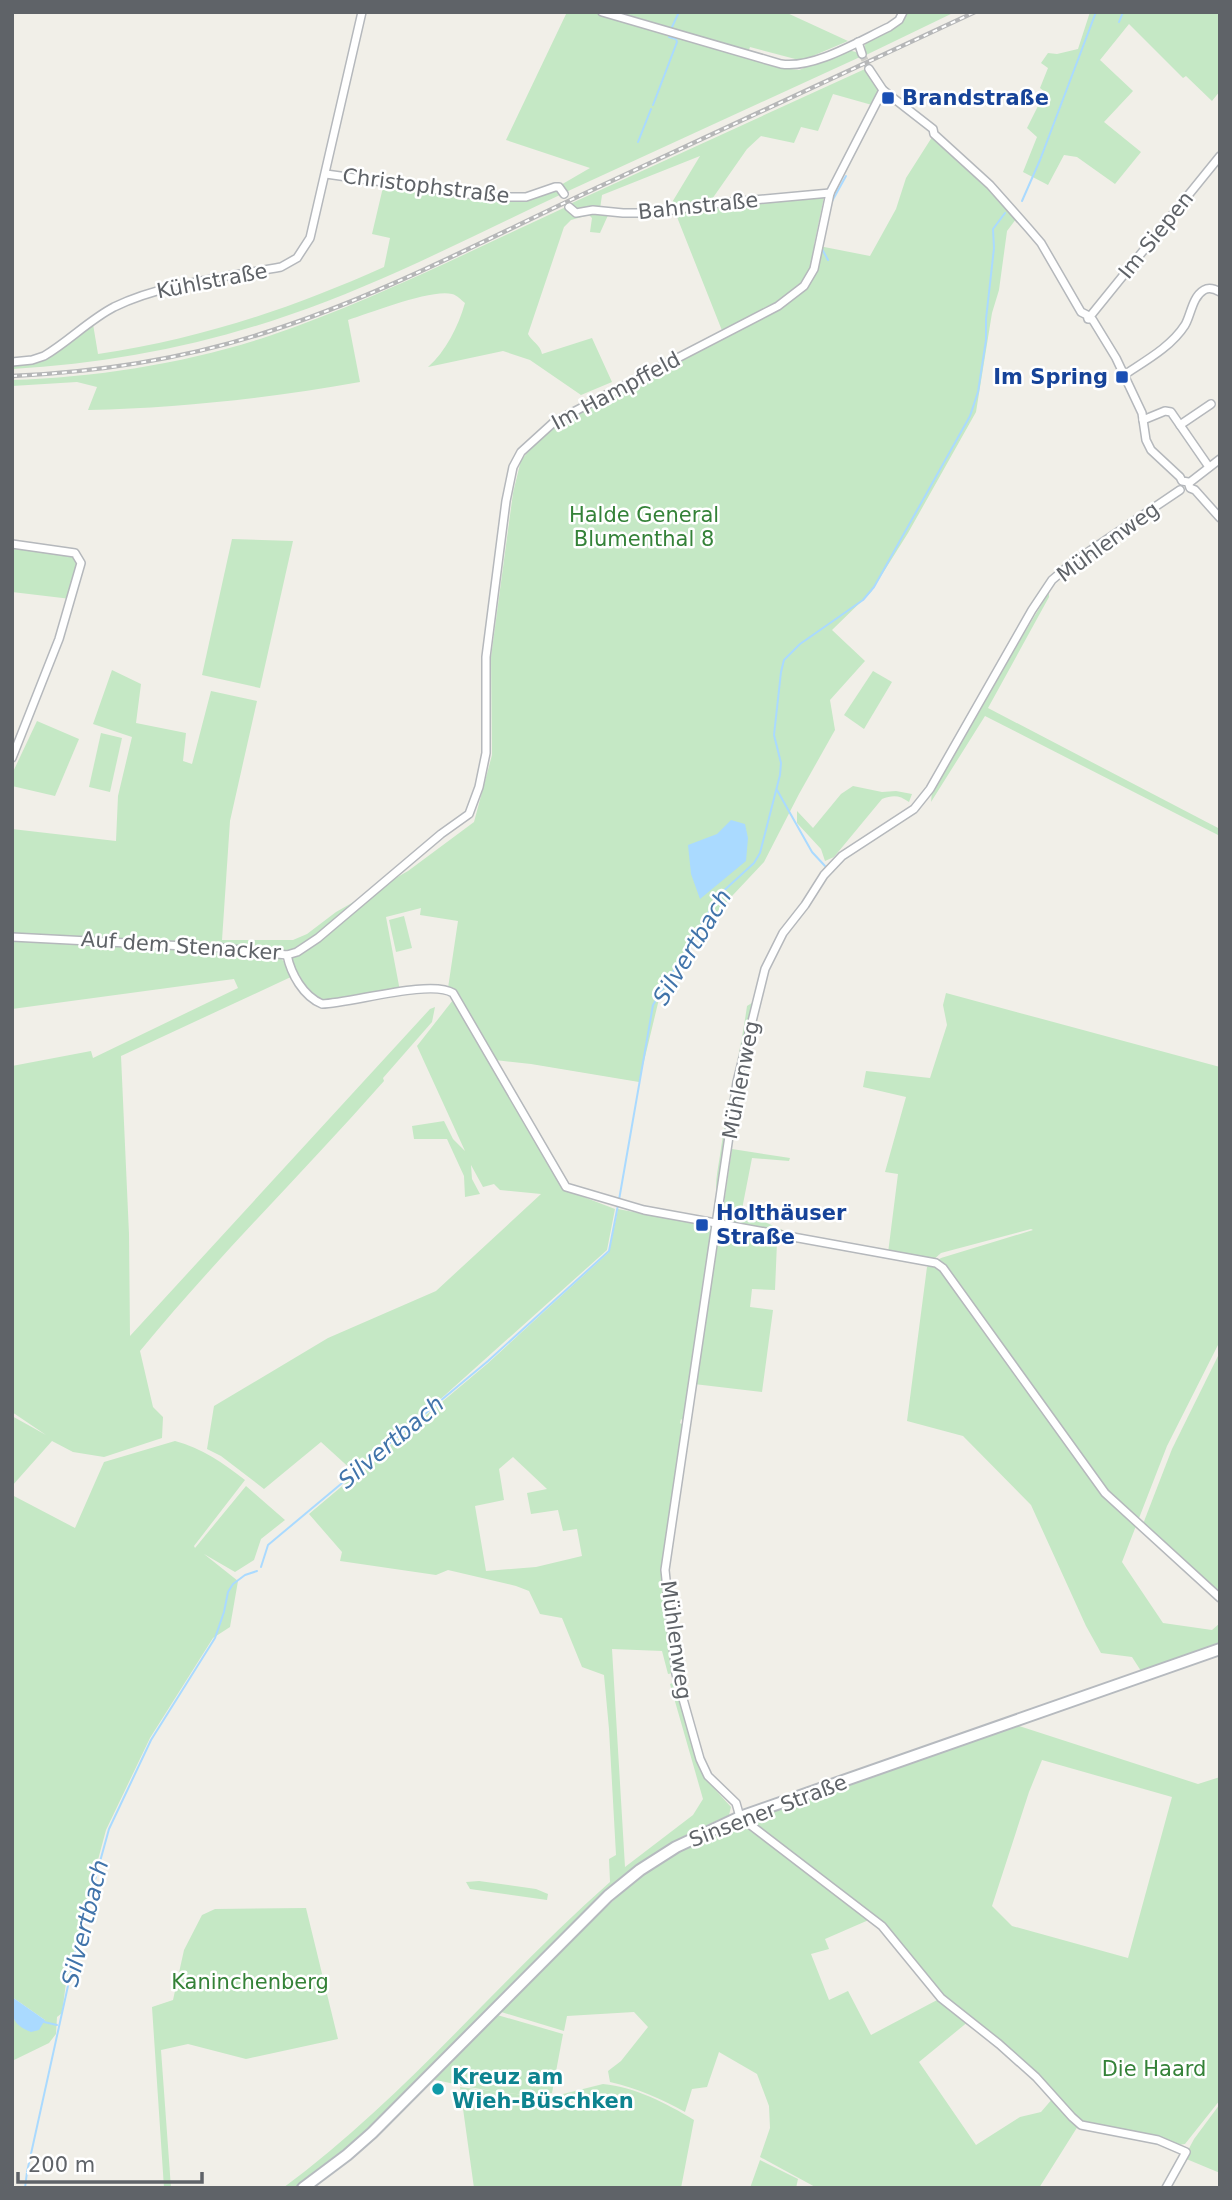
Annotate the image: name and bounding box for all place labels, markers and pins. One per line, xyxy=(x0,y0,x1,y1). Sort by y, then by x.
place label: Brandstraße xyxy=(902,86,1049,110)
marker: Brandstraße xyxy=(880,90,896,106)
place label: Im Spring xyxy=(993,365,1108,389)
marker: Im Spring xyxy=(1114,369,1130,385)
place label: Holthäuser Straße xyxy=(716,1201,847,1249)
marker: Holthäuser Straße xyxy=(694,1217,710,1233)
place label: Kreuz am Wieh-Büschken xyxy=(452,2065,634,2113)
marker: Kreuz am Wieh-Büschken xyxy=(430,2081,446,2097)

